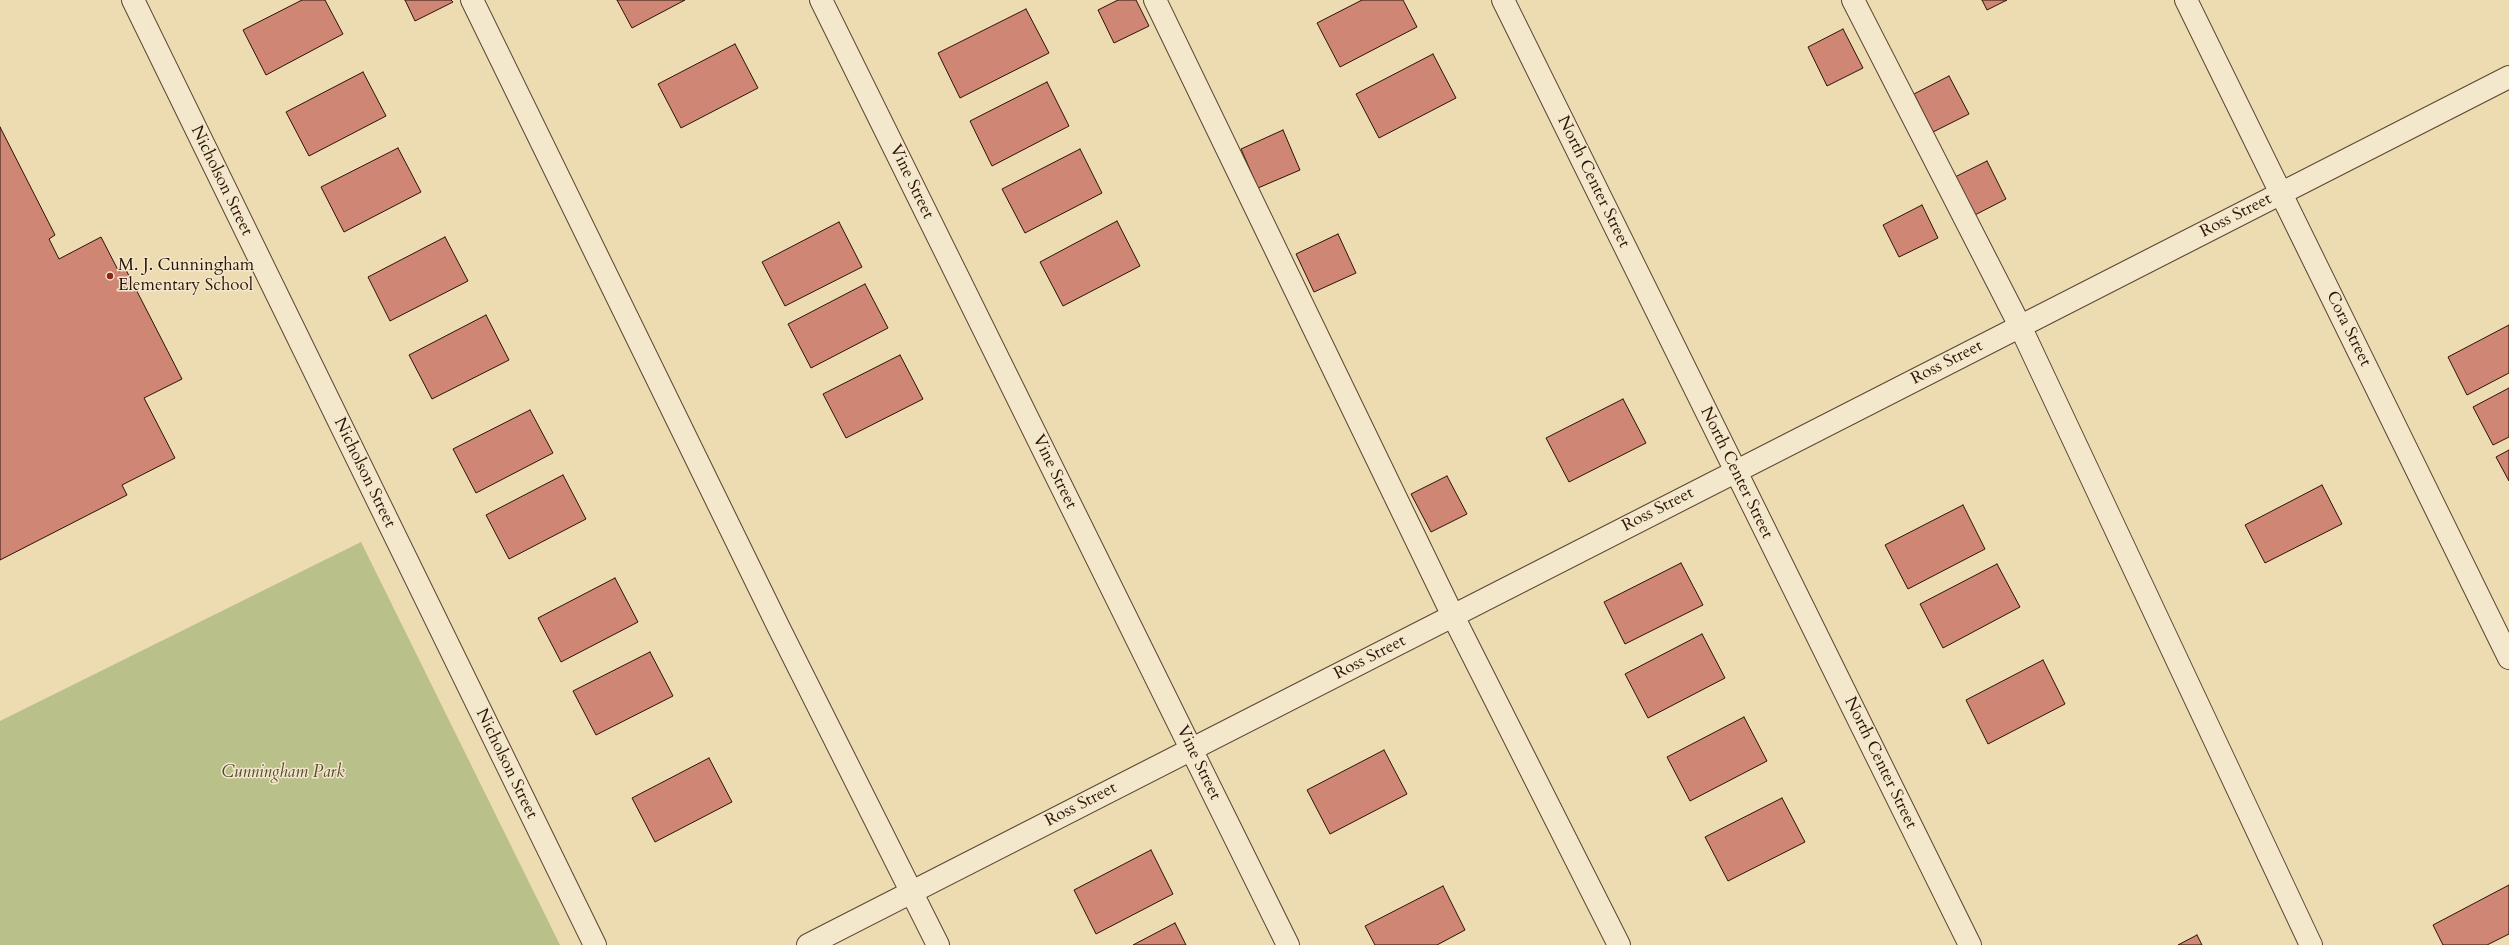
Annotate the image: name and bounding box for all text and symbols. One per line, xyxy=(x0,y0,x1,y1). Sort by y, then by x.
street label: North Center Street xyxy=(1552,113,1634,251)
street label: Nicholson Street xyxy=(186,123,256,239)
street label: Vine Street xyxy=(884,142,938,222)
street label: Ross Street xyxy=(2197,189,2275,243)
place label: M. J. Cunningham Elementary School xyxy=(118,256,254,296)
marker: M. J. Cunningham Elementary School xyxy=(105,271,115,281)
street label: Cora Street xyxy=(2321,288,2375,370)
street label: Ross Street xyxy=(1908,336,1986,390)
street label: North Center Street xyxy=(1695,404,1777,542)
street label: Nicholson Street xyxy=(329,415,399,531)
street label: Vine Street xyxy=(1027,432,1081,512)
street label: Ross Street xyxy=(1619,483,1697,537)
street label: Ross Street xyxy=(1331,631,1409,685)
street label: North Center Street xyxy=(1839,694,1921,832)
street label: Nicholson Street xyxy=(471,706,541,822)
street label: Vine Street xyxy=(1171,723,1225,803)
park label: Cunningham Park xyxy=(221,763,345,783)
street label: Ross Street xyxy=(1042,778,1120,832)

